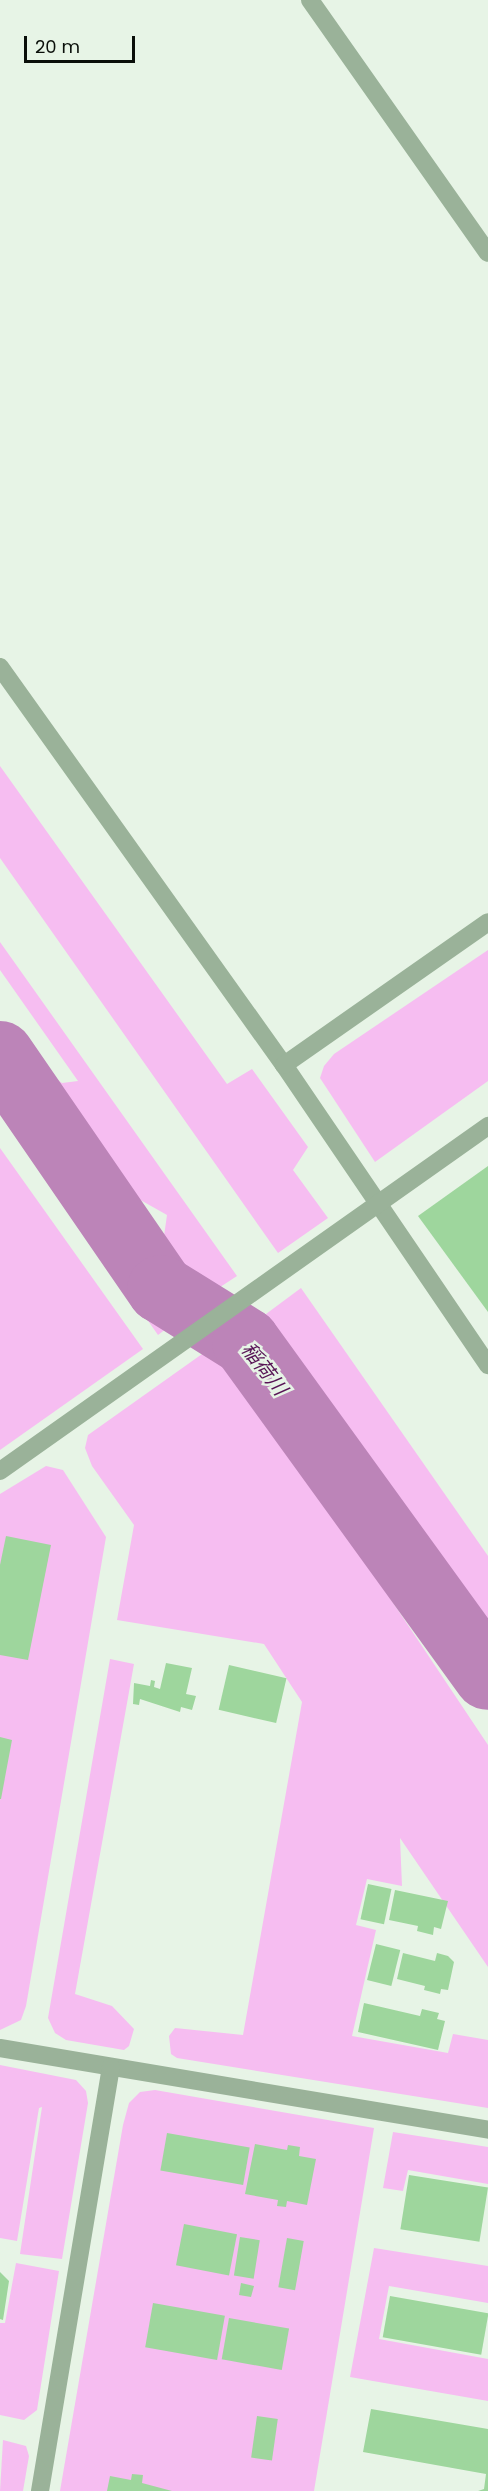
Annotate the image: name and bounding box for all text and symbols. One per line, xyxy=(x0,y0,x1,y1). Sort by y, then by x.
scale bar xyxy=(27,24,138,62)
text: 20 m xyxy=(35,34,80,59)
water label: 稲荷川 xyxy=(236,1338,292,1400)

